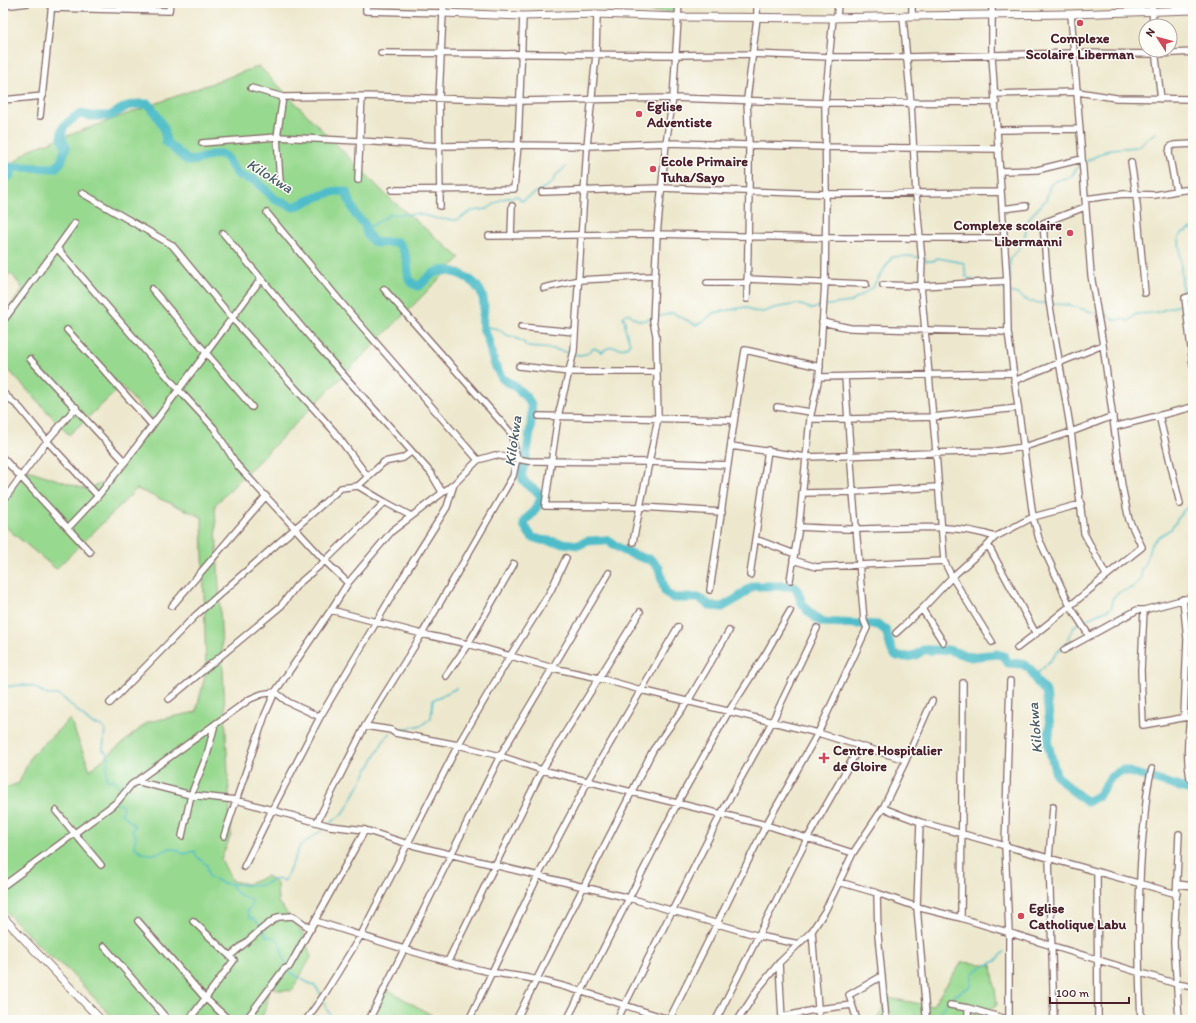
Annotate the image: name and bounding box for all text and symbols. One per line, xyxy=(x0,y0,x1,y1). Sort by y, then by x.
marker: Complexe Scolaire Liberman xyxy=(1075,18,1085,28)
north arrow xyxy=(1138,18,1178,58)
text: N xyxy=(1143,26,1158,39)
place label: Complexe Scolaire Liberman xyxy=(1026,30,1134,63)
place label: Eglise Adventiste xyxy=(646,98,712,131)
marker: Eglise Adventiste xyxy=(634,109,644,119)
place label: Ecole Primaire Tuha/Sayo xyxy=(660,153,748,186)
water label: Kilokwa xyxy=(244,155,297,197)
marker: Ecole Primaire Tuha/Sayo xyxy=(648,164,658,174)
place label: Complexe scolaire Libermanni xyxy=(953,217,1062,250)
marker: Complexe scolaire Libermanni xyxy=(1065,228,1075,238)
water label: Kilokwa xyxy=(501,414,525,467)
water label: Kilokwa xyxy=(1024,702,1046,754)
place label: Centre Hospitalier de Gloire xyxy=(833,742,943,775)
marker: Centre Hospitalier de Gloire xyxy=(818,752,830,764)
place label: Eglise Catholique Labu xyxy=(1029,900,1127,933)
marker: Eglise Catholique Labu xyxy=(1016,911,1026,921)
scale bar xyxy=(1050,979,1129,1005)
text: 100 m xyxy=(1056,986,1089,1000)

